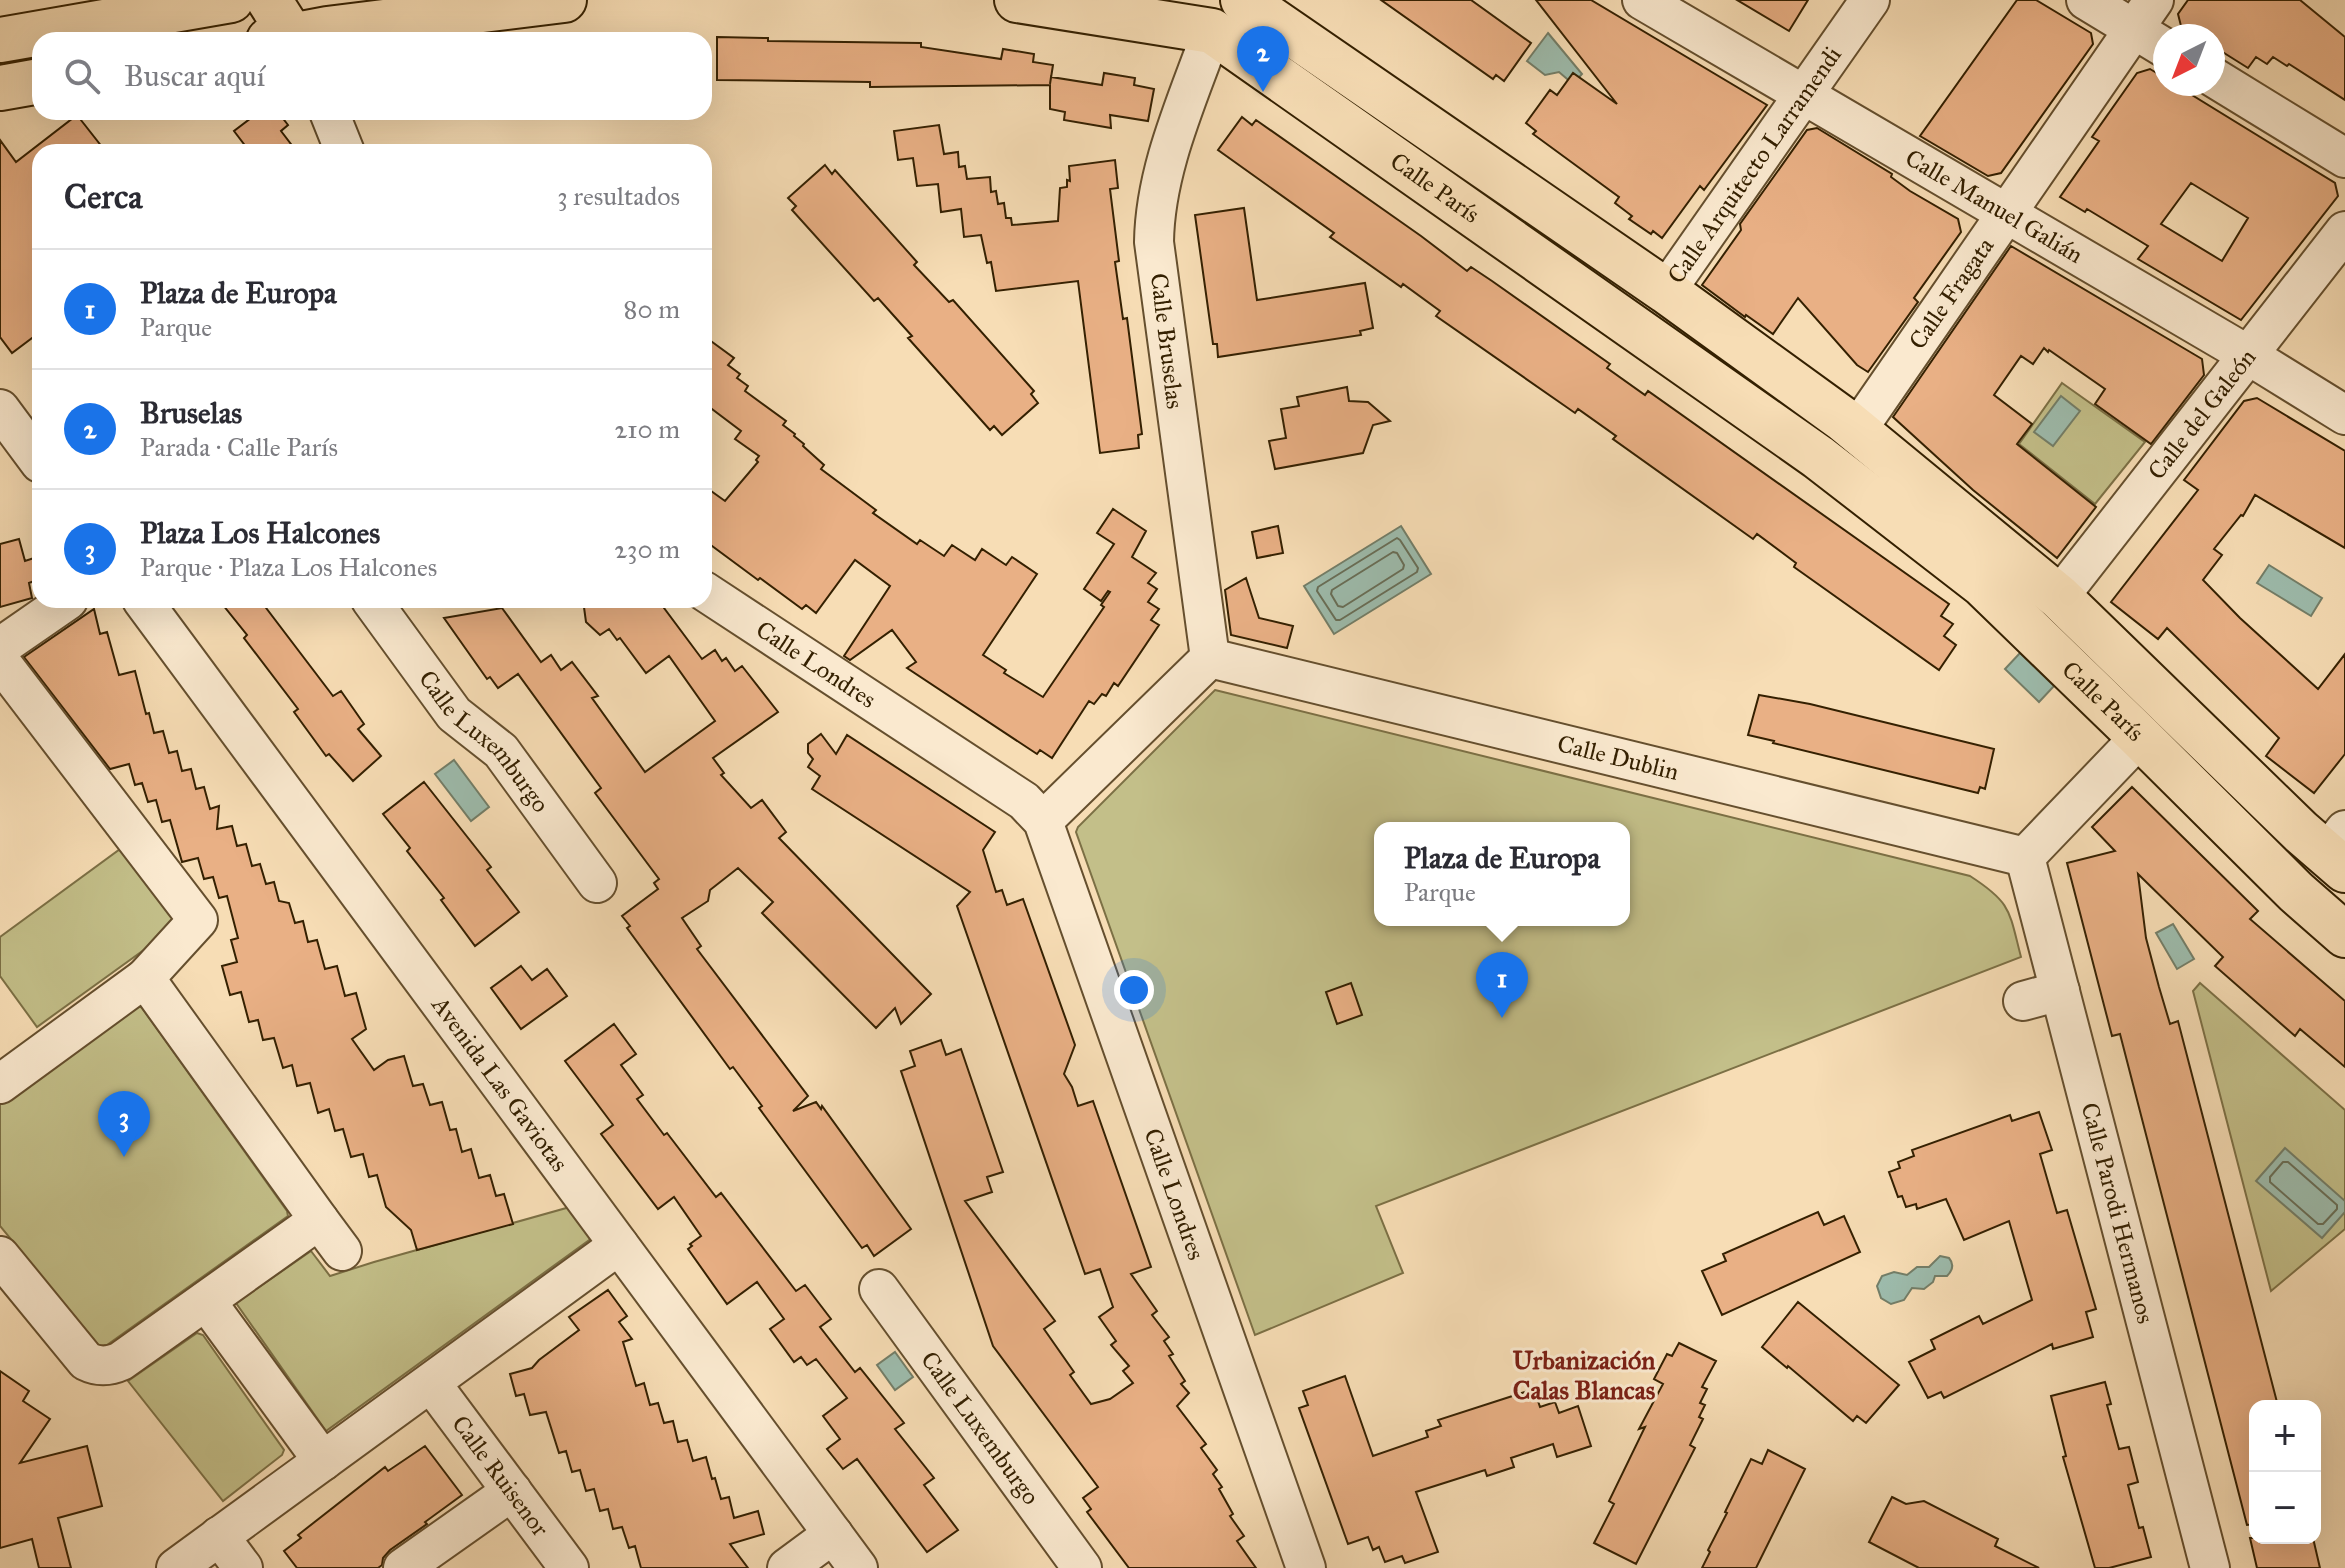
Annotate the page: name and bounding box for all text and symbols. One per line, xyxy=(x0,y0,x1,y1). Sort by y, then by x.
north arrow xyxy=(2153,24,2225,96)
pin: 2 xyxy=(1237,26,1289,92)
search box xyxy=(32,32,712,120)
street label: Calle Arquitecto Larramendi xyxy=(1661,40,1848,289)
icon: search xyxy=(60,54,104,98)
text: Buscar aquí xyxy=(124,58,265,94)
street label: Calle Manuel Galián xyxy=(1900,143,2088,270)
street label: Calle París xyxy=(1384,146,1485,229)
text: Cerca xyxy=(64,176,143,217)
text: 3 resultados xyxy=(557,180,680,212)
street label: Calle Fragata xyxy=(1902,231,2001,355)
street label: Calle Bruselas xyxy=(1144,271,1190,411)
text: Plaza de Europa xyxy=(140,275,337,311)
text: 1 xyxy=(85,293,95,325)
text: 80 m xyxy=(624,293,680,325)
text: Parque xyxy=(140,311,212,343)
street label: Calle del Galeón xyxy=(2141,343,2262,486)
text: Bruselas xyxy=(140,395,242,431)
text: 2 xyxy=(84,413,96,445)
text: 210 m xyxy=(614,413,680,445)
text: Parada · Calle París xyxy=(140,431,338,463)
text: Plaza Los Halcones xyxy=(140,515,380,551)
text: 3 xyxy=(85,533,95,565)
text: 230 m xyxy=(614,533,680,565)
text: Parque · Plaza Los Halcones xyxy=(140,551,437,583)
street label: Calle Londres xyxy=(750,614,882,715)
street label: Calle París xyxy=(2056,655,2150,748)
street label: Calle Luxemburgo xyxy=(412,665,556,818)
street label: Calle Dublin xyxy=(1554,728,1682,787)
popup xyxy=(1374,822,1630,926)
text: Plaza de Europa xyxy=(1404,840,1600,876)
text: Parque xyxy=(1404,876,1476,908)
pin: 1 xyxy=(1476,952,1528,1018)
your location xyxy=(1114,970,1154,1010)
street label: Avenida Las Gaviotas xyxy=(425,990,575,1177)
pin: 3 xyxy=(98,1091,150,1157)
street label: Calle Parodi Hermanos xyxy=(2075,1100,2161,1327)
street label: Calle Londres xyxy=(1137,1124,1211,1264)
district label: Urbanización Calas Blancas xyxy=(1513,1344,1656,1406)
street label: Calle Luxemburgo xyxy=(914,1345,1046,1511)
map controls xyxy=(2249,1400,2321,1544)
button: + xyxy=(2249,1400,2321,1472)
street label: Calle Ruisenor xyxy=(445,1409,555,1543)
button: − xyxy=(2249,1472,2321,1544)

